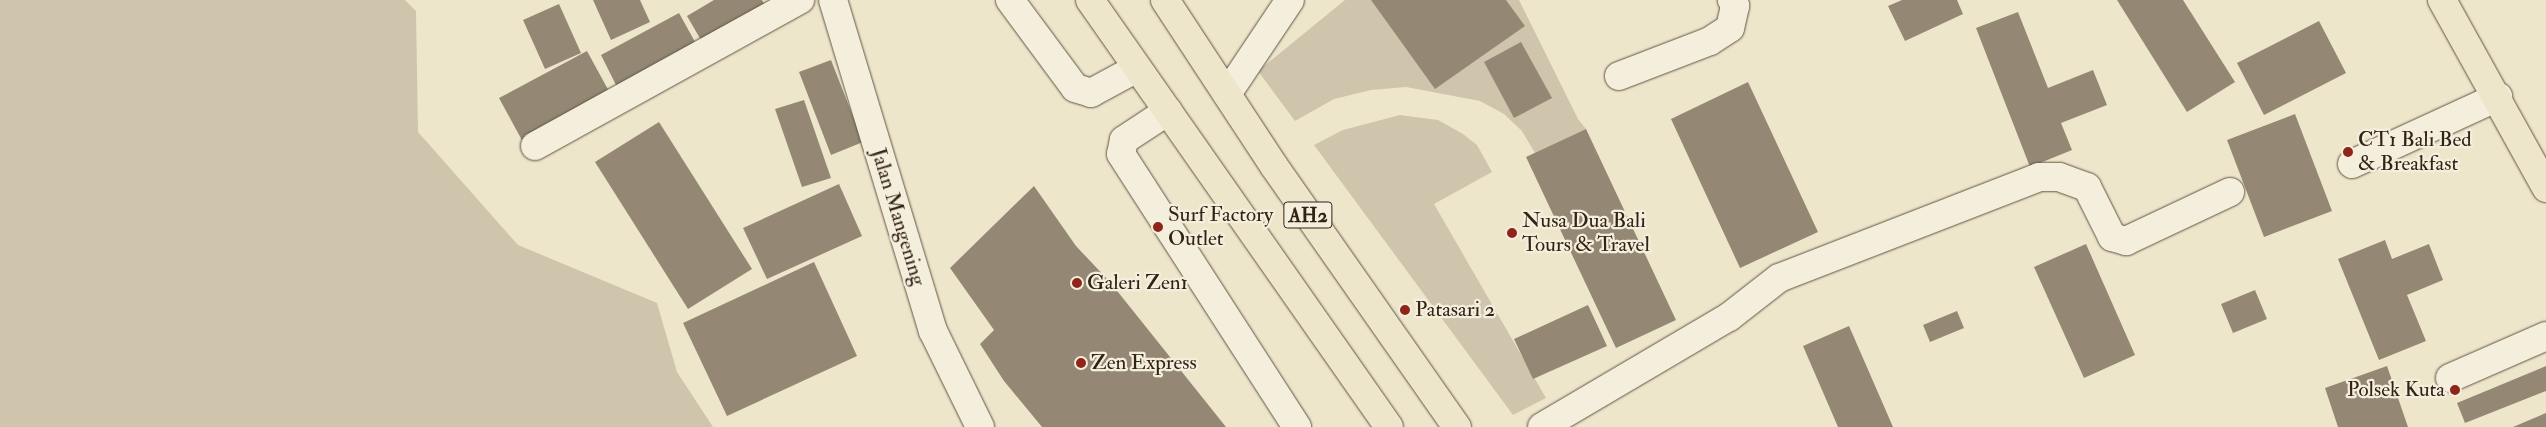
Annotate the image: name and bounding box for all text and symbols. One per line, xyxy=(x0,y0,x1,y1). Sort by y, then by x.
place label: CT1 Bali Bed & Breakfast xyxy=(2358,127,2472,177)
street label: Jalan Mangening xyxy=(865,145,931,289)
marker: CT1 Bali Bed & Breakfast xyxy=(2342,146,2354,158)
road number: AH2 xyxy=(1283,198,1333,232)
place label: Surf Factory Outlet xyxy=(1168,202,1273,252)
place label: Nusa Dua Bali Tours & Travel xyxy=(1522,208,1650,258)
marker: Surf Factory Outlet xyxy=(1152,221,1164,233)
marker: Nusa Dua Bali Tours & Travel xyxy=(1506,227,1518,239)
place label: Galeri Zen1 xyxy=(1087,270,1188,296)
marker: Galeri Zen1 xyxy=(1071,277,1083,289)
place label: Patasari 2 xyxy=(1415,297,1495,323)
marker: Patasari 2 xyxy=(1399,304,1411,316)
place label: Zen Express xyxy=(1091,350,1197,376)
marker: Zen Express xyxy=(1075,357,1087,369)
place label: Polsek Kuta xyxy=(2347,377,2445,403)
marker: Polsek Kuta xyxy=(2449,384,2461,396)

